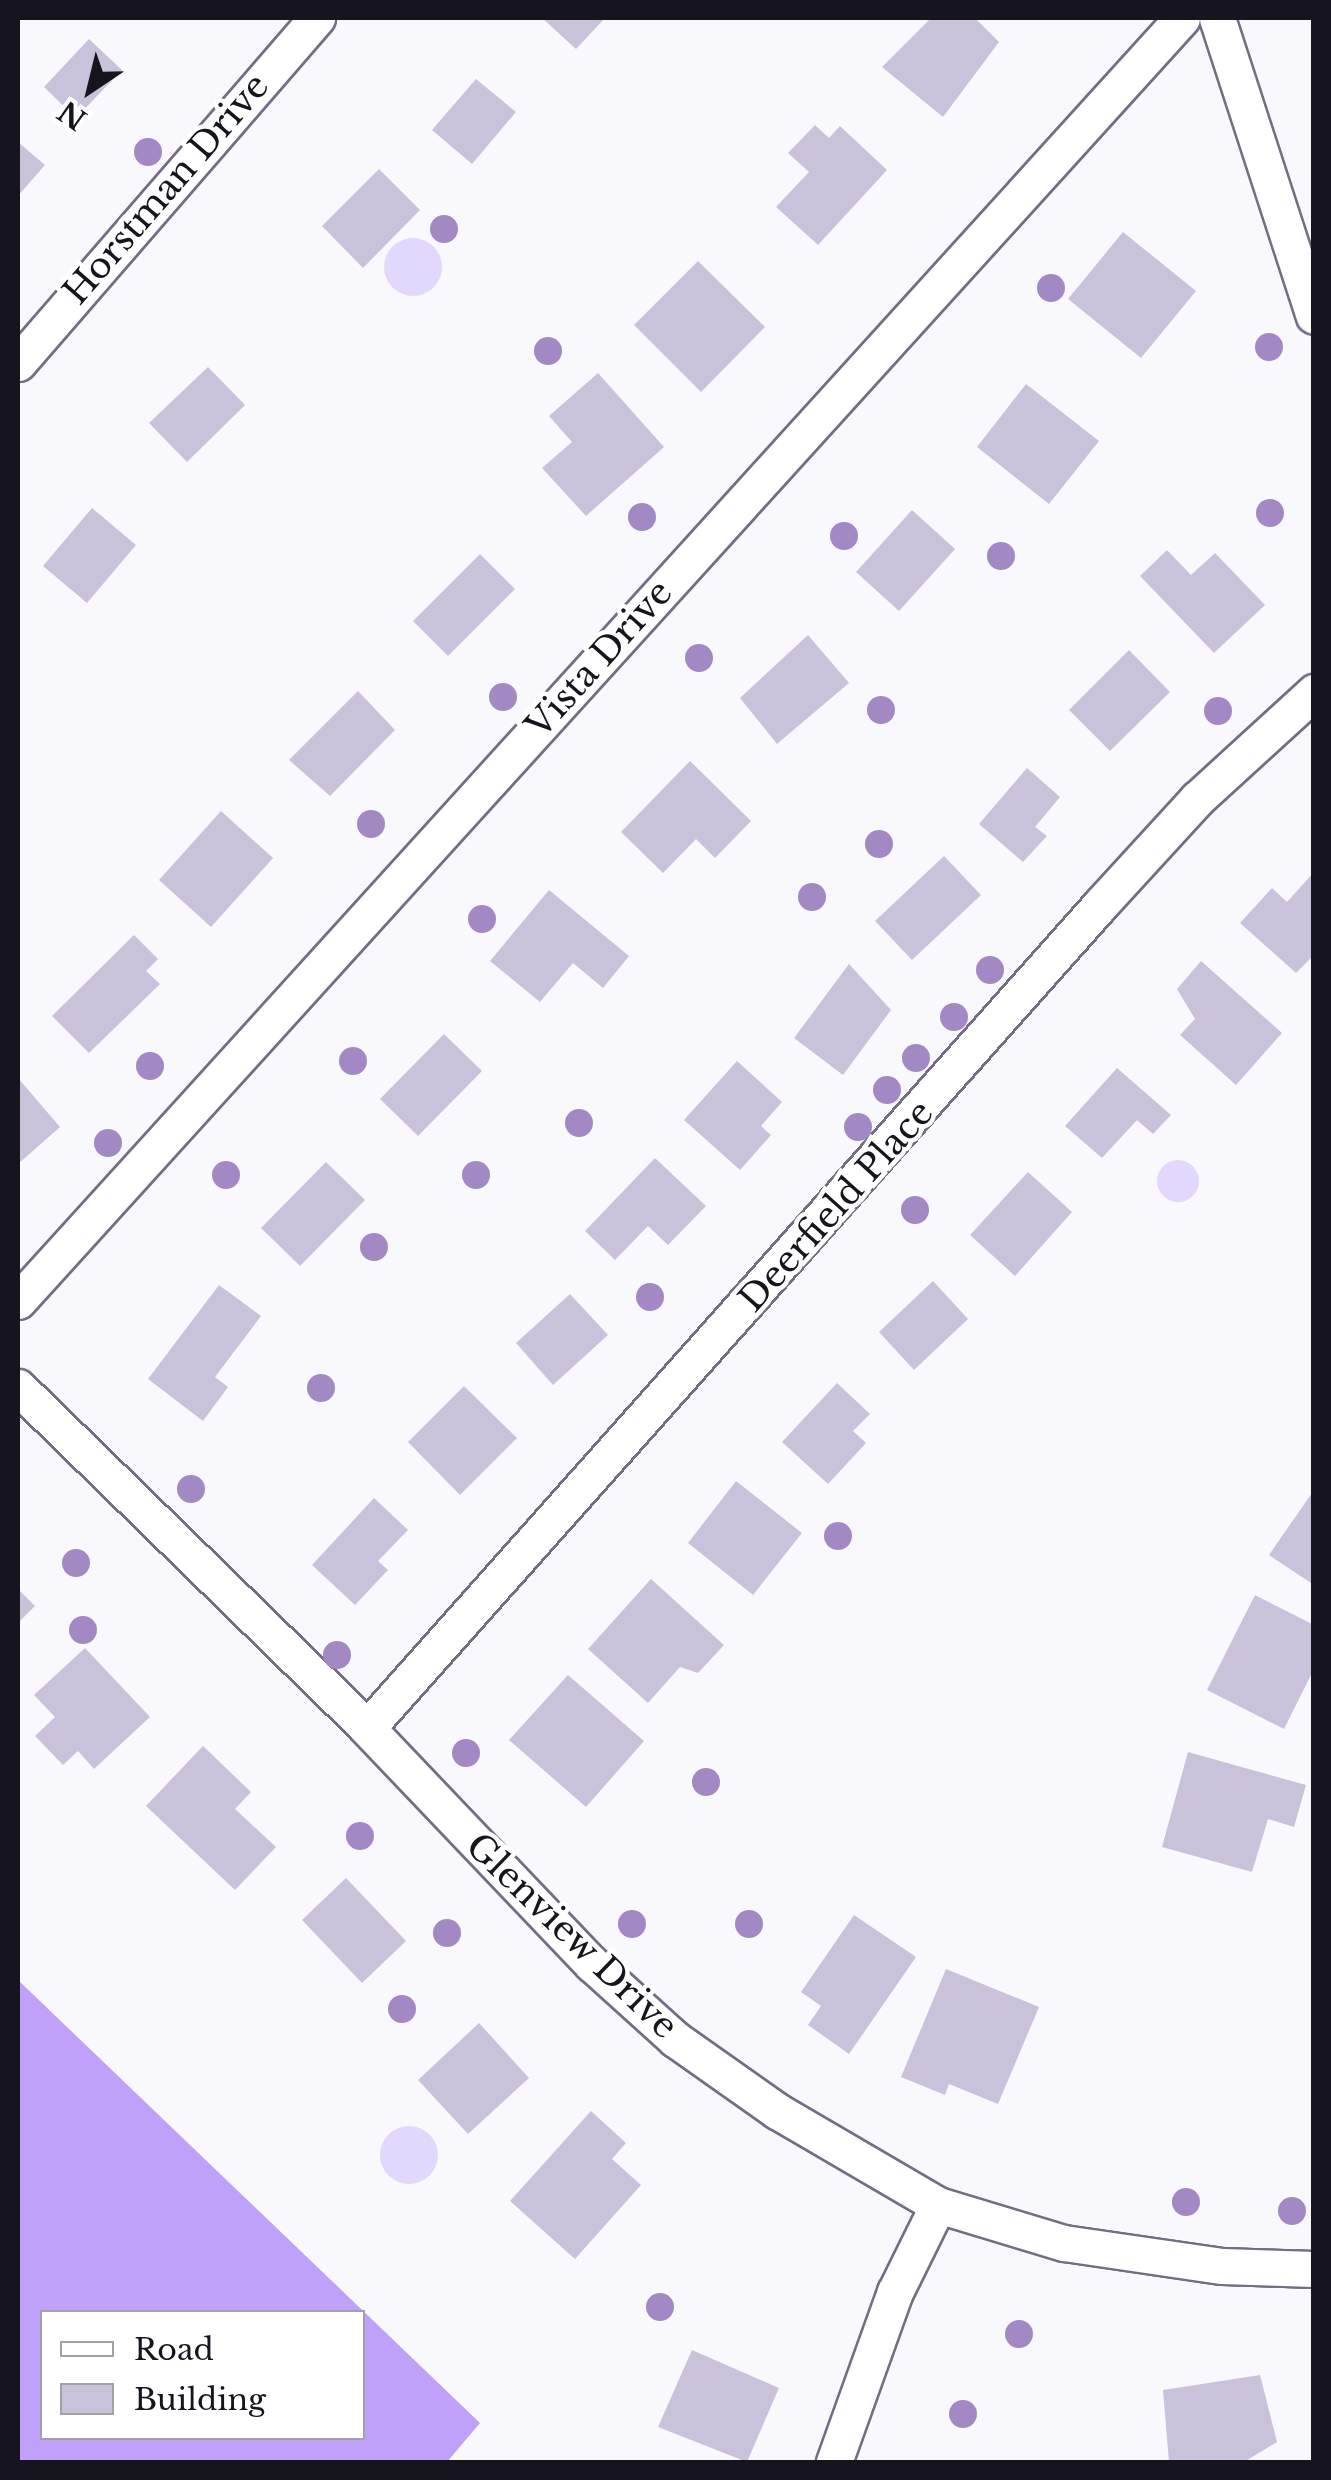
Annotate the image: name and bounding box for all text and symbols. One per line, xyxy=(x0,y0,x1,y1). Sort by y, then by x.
north arrow xyxy=(40,40,140,140)
street label: Horstman Drive xyxy=(55,65,277,313)
text: N xyxy=(52,93,93,137)
street label: Vista Drive xyxy=(517,572,681,746)
street label: Deerfield Place xyxy=(730,1092,942,1320)
street label: Glenview Drive xyxy=(457,1824,687,2048)
legend xyxy=(40,2310,365,2440)
text: Road xyxy=(134,2331,214,2368)
text: Building xyxy=(134,2381,266,2418)

